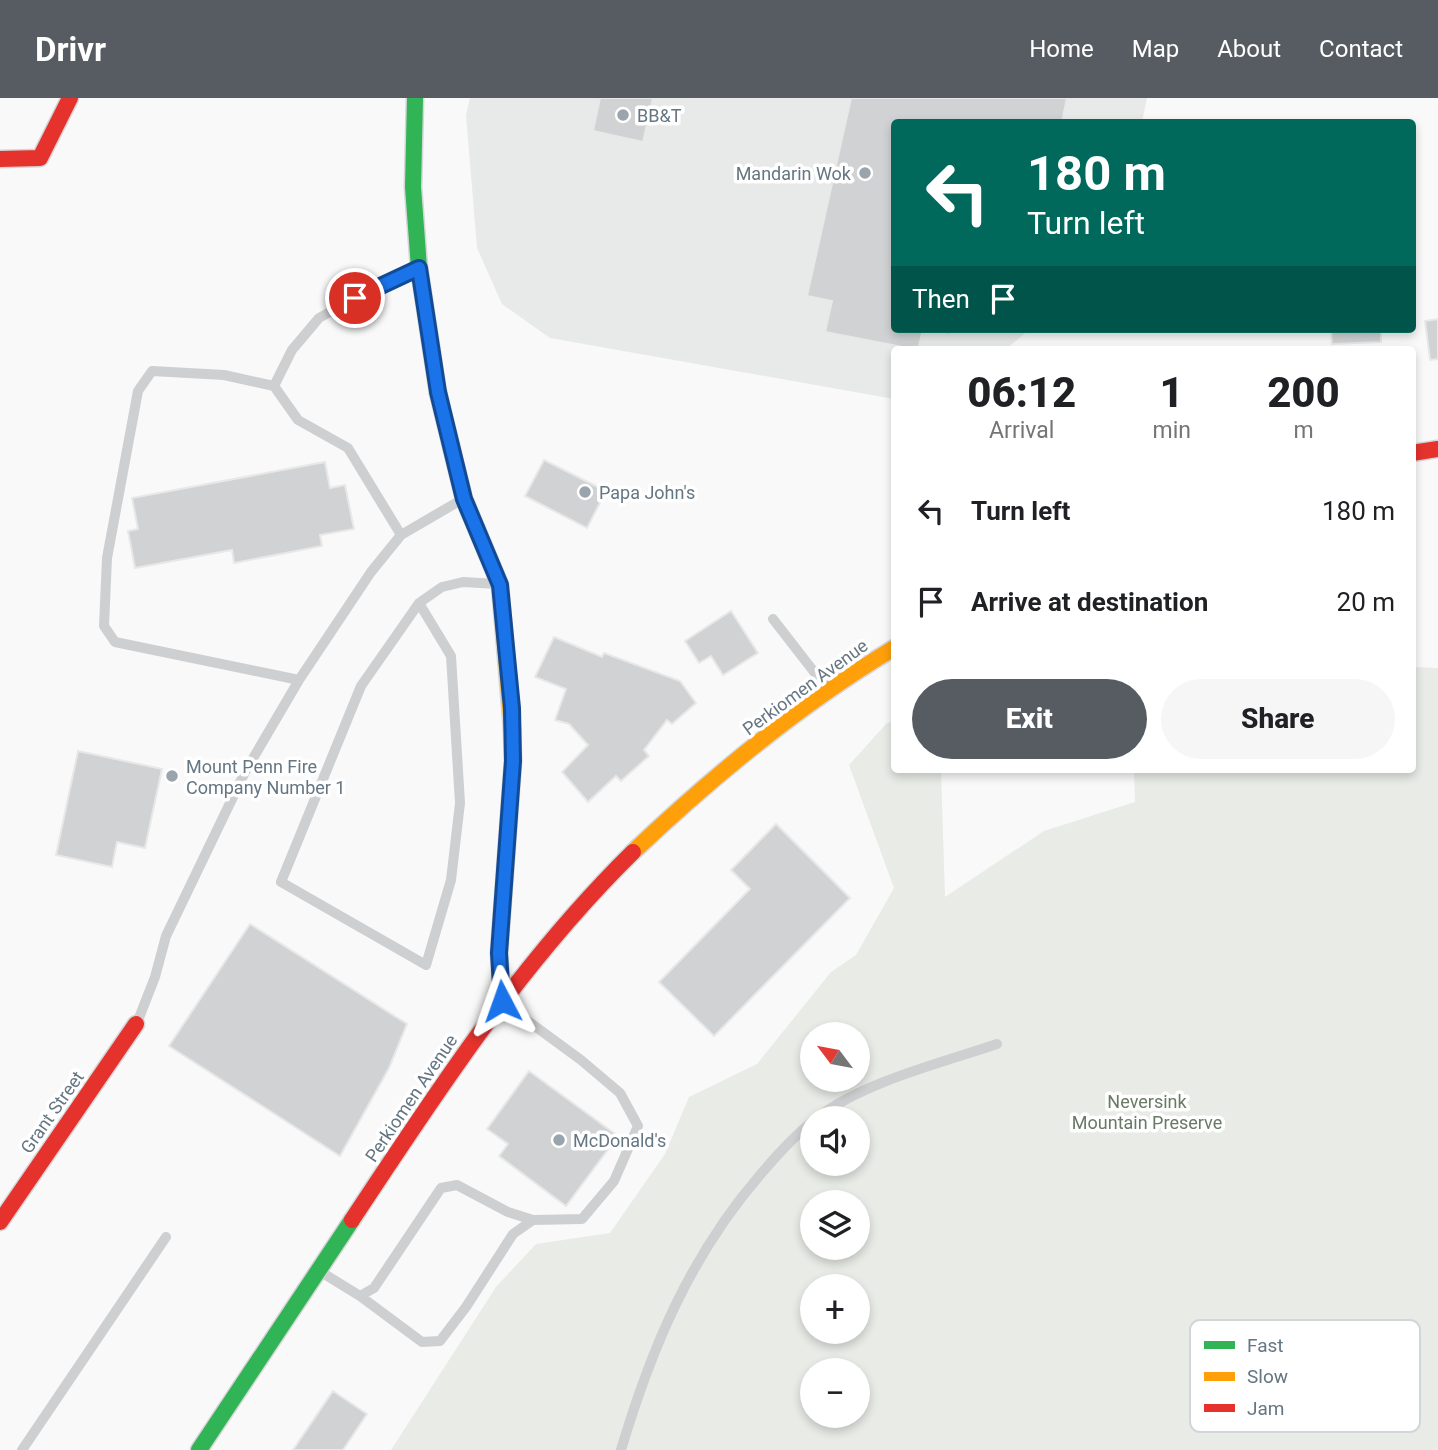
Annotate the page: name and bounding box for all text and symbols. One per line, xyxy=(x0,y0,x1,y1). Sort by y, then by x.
text: Drivr xyxy=(35,30,106,69)
text: Home xyxy=(1029,35,1094,63)
text: Map xyxy=(1132,35,1179,63)
text: About xyxy=(1217,35,1281,63)
text: Contact xyxy=(1319,35,1403,63)
place label: BB&T xyxy=(637,105,682,126)
marker: BB&T xyxy=(615,107,631,123)
text: 180 m xyxy=(1027,145,1166,202)
icon: left xyxy=(912,147,1003,238)
place label: Mandarin Wok xyxy=(736,163,852,184)
marker: Mandarin Wok xyxy=(857,165,873,181)
text: Turn left xyxy=(1027,204,1145,242)
pin xyxy=(325,268,385,328)
icon: arrive xyxy=(336,279,374,317)
icon: arrive xyxy=(984,280,1022,318)
text: Then xyxy=(912,284,970,314)
text: 06:12 xyxy=(967,368,1076,417)
text: 1 xyxy=(1160,368,1184,417)
text: 200 xyxy=(1267,368,1340,417)
text: Arrival xyxy=(989,417,1054,444)
text: min xyxy=(1152,417,1191,444)
text: m xyxy=(1293,417,1314,444)
place label: Papa John's xyxy=(599,482,695,503)
marker: Papa John's xyxy=(577,484,593,500)
icon: left xyxy=(912,492,950,530)
text: Turn left xyxy=(971,496,1070,526)
text: 180 m xyxy=(1322,496,1395,526)
icon: arrive xyxy=(912,583,950,621)
text: Arrive at destination xyxy=(971,587,1208,617)
text: 20 m xyxy=(1337,587,1395,617)
street label: Perkiomen Avenue xyxy=(738,635,872,739)
button: Exit xyxy=(912,679,1147,759)
button: Share xyxy=(1161,679,1395,759)
place label: Mount Penn Fire Company Number 1 xyxy=(186,756,345,798)
marker: Mount Penn Fire Company Number 1 xyxy=(164,768,180,784)
position arrow xyxy=(465,964,539,1038)
north arrow xyxy=(800,1022,870,1092)
map controls xyxy=(800,1022,870,1428)
street label: Perkiomen Avenue xyxy=(361,1030,461,1166)
street label: Grant Street xyxy=(16,1067,88,1157)
park label: Neversink Mountain Preserve xyxy=(1072,1091,1222,1133)
button: sound xyxy=(800,1106,870,1176)
place label: McDonald's xyxy=(573,1130,666,1151)
marker: McDonald's xyxy=(551,1132,567,1148)
button: layers xyxy=(800,1190,870,1260)
button: + xyxy=(800,1274,870,1344)
legend xyxy=(1190,1320,1420,1432)
text: Fast xyxy=(1247,1334,1284,1357)
button: − xyxy=(800,1358,870,1428)
text: Slow xyxy=(1247,1365,1288,1388)
text: Jam xyxy=(1247,1397,1284,1420)

